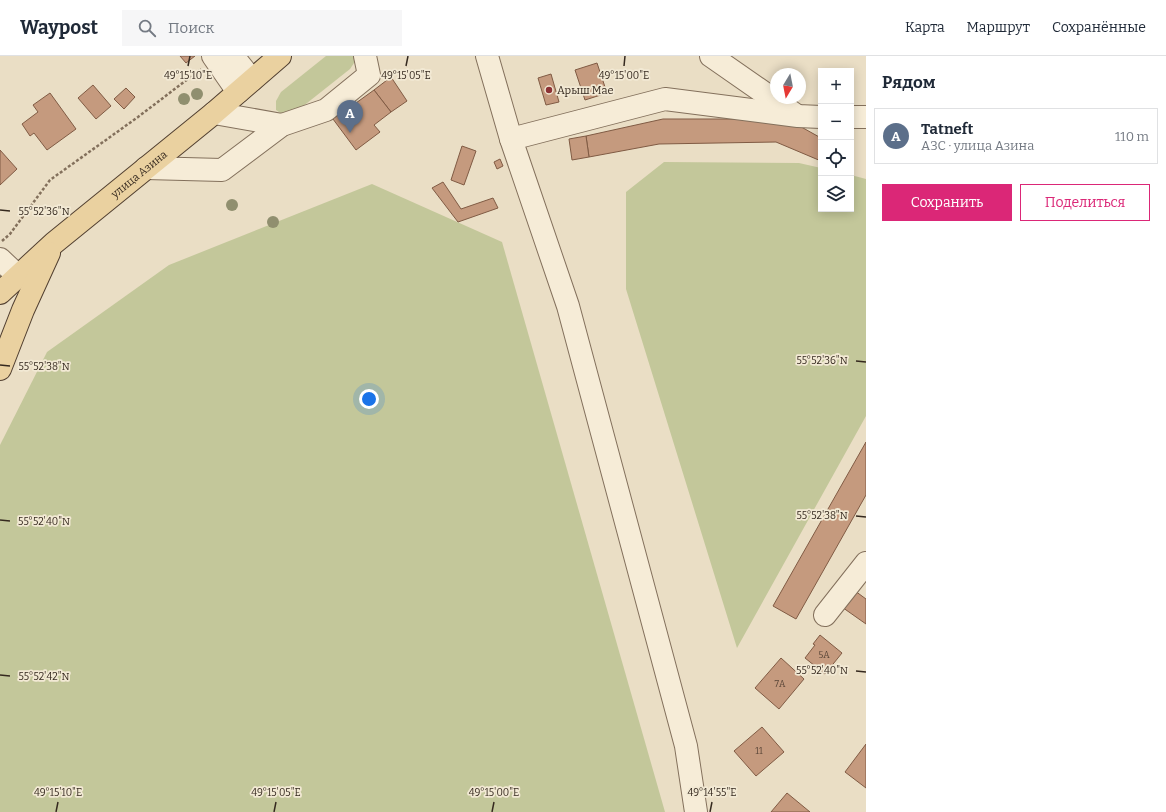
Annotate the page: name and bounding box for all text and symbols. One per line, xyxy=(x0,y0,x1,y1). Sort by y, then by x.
search box xyxy=(122,10,402,46)
text: Waypost xyxy=(20,16,98,39)
icon: search xyxy=(136,17,158,39)
text: Поиск xyxy=(168,19,214,37)
text: Карта xyxy=(905,19,945,36)
text: Маршрут xyxy=(967,19,1030,36)
text: Сохранённые xyxy=(1052,19,1146,36)
north arrow xyxy=(770,68,806,104)
map controls xyxy=(818,68,854,212)
button: + xyxy=(818,68,854,104)
text: 49°15'10"E xyxy=(164,70,212,82)
text: 49°15'05"E xyxy=(381,70,431,82)
text: 49°15'00"E xyxy=(599,70,649,82)
text: Рядом xyxy=(882,72,935,93)
place label: Арыш Мае xyxy=(557,84,614,97)
marker: Арыш Мае xyxy=(544,85,554,95)
pin: A xyxy=(337,100,363,133)
button: − xyxy=(818,104,854,140)
text: Tatneft xyxy=(921,120,974,138)
text: A xyxy=(891,129,901,144)
text: 110 m xyxy=(1115,129,1149,144)
text: АЗС · улица Азина xyxy=(921,138,1034,153)
button: locate xyxy=(818,140,854,176)
street label: улица Азина xyxy=(108,147,169,201)
button: layers xyxy=(818,176,854,212)
button: Сохранить xyxy=(882,184,1012,221)
button: Поделиться xyxy=(1020,184,1150,221)
text: 55°52'36"N xyxy=(18,206,70,218)
text: 55°52'36"N xyxy=(796,355,848,367)
text: 55°52'38"N xyxy=(18,361,70,373)
your location xyxy=(359,389,379,409)
text: 55°52'38"N xyxy=(796,510,848,522)
text: 55°52'40"N xyxy=(18,516,70,528)
house number: 5А xyxy=(818,650,830,660)
text: 55°52'40"N xyxy=(796,665,848,677)
text: 55°52'42"N xyxy=(19,671,70,683)
house number: 7А xyxy=(775,679,786,689)
house number: 11 xyxy=(755,746,763,756)
text: 49°15'10"E xyxy=(34,787,82,799)
text: 49°15'05"E xyxy=(251,787,301,799)
text: 49°15'00"E xyxy=(469,787,519,799)
text: 49°14'55"E xyxy=(688,787,736,799)

